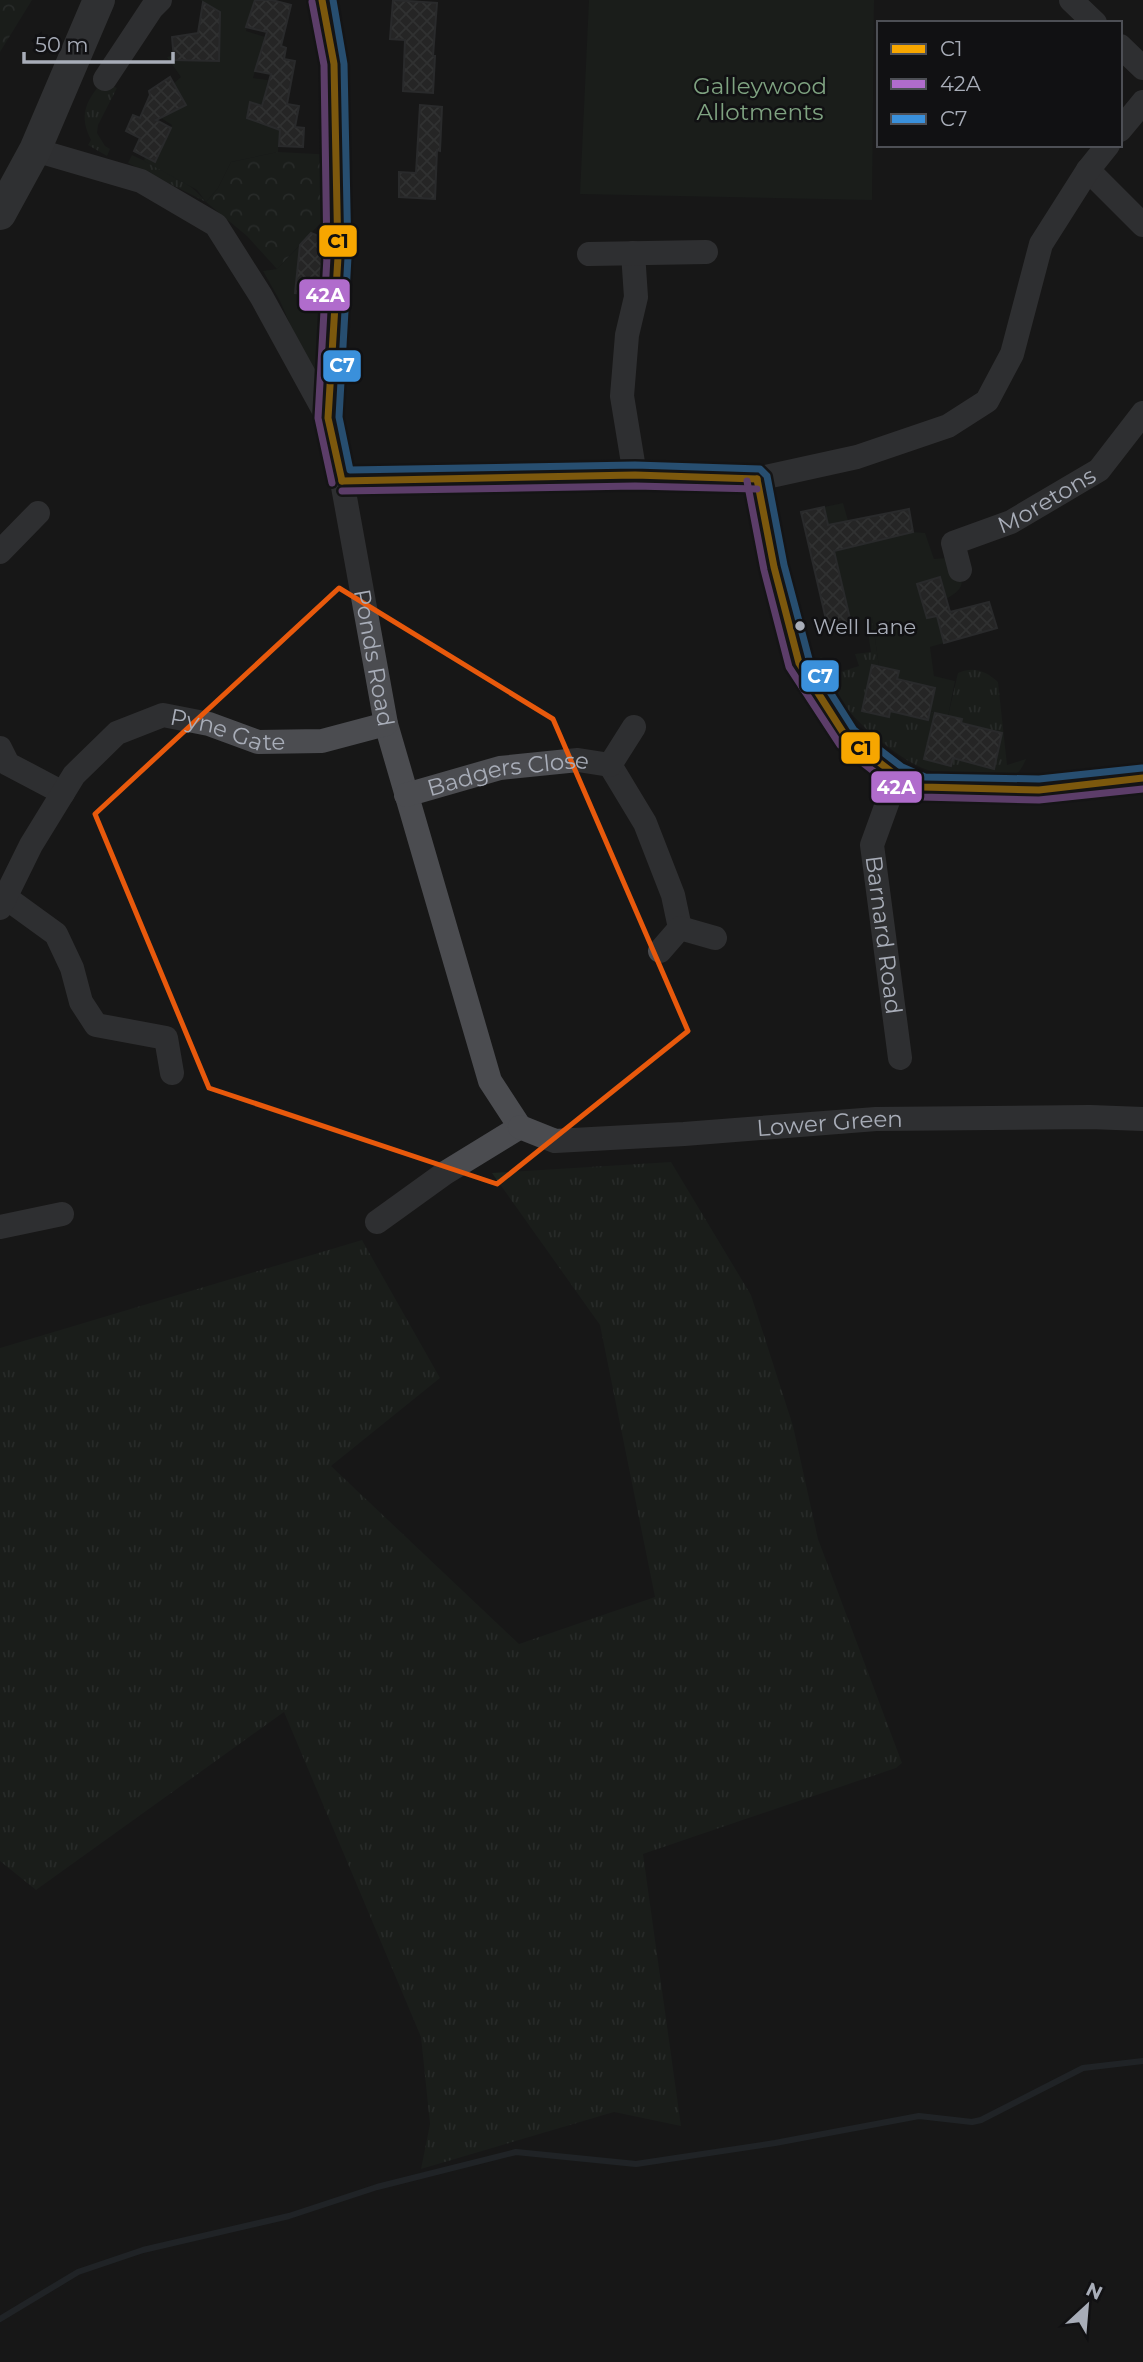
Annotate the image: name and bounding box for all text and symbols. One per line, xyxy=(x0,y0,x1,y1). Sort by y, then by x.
scale bar xyxy=(24,21,173,65)
legend xyxy=(877,21,1122,147)
text: 50 m xyxy=(35,32,89,57)
text: C1 xyxy=(940,36,963,61)
text: 42A xyxy=(940,71,982,96)
park label: Galleywood Allotments xyxy=(693,72,827,126)
text: C7 xyxy=(940,106,967,131)
line badge: C1 xyxy=(318,224,358,258)
text: C1 xyxy=(327,230,349,253)
line badge: 42A xyxy=(298,278,351,312)
text: 42A xyxy=(306,284,345,307)
line badge: C7 xyxy=(322,349,362,383)
text: C7 xyxy=(329,354,355,377)
street label: Moretons xyxy=(994,461,1101,540)
street label: Ponds Road xyxy=(348,587,400,729)
place label: Well Lane xyxy=(813,614,916,639)
marker: Well Lane xyxy=(793,619,807,633)
line badge: C7 xyxy=(800,659,840,693)
text: C7 xyxy=(807,665,833,688)
street label: Pyne Gate xyxy=(168,703,286,757)
line badge: C1 xyxy=(840,731,881,765)
text: C1 xyxy=(850,737,872,760)
street label: Badgers Close xyxy=(424,746,591,802)
line badge: 42A xyxy=(870,770,923,804)
text: 42A xyxy=(877,776,916,799)
street label: Barnard Road xyxy=(860,854,908,1016)
street label: Lower Green xyxy=(756,1105,903,1142)
north arrow xyxy=(1052,2271,1122,2341)
text: N xyxy=(1082,2277,1106,2305)

